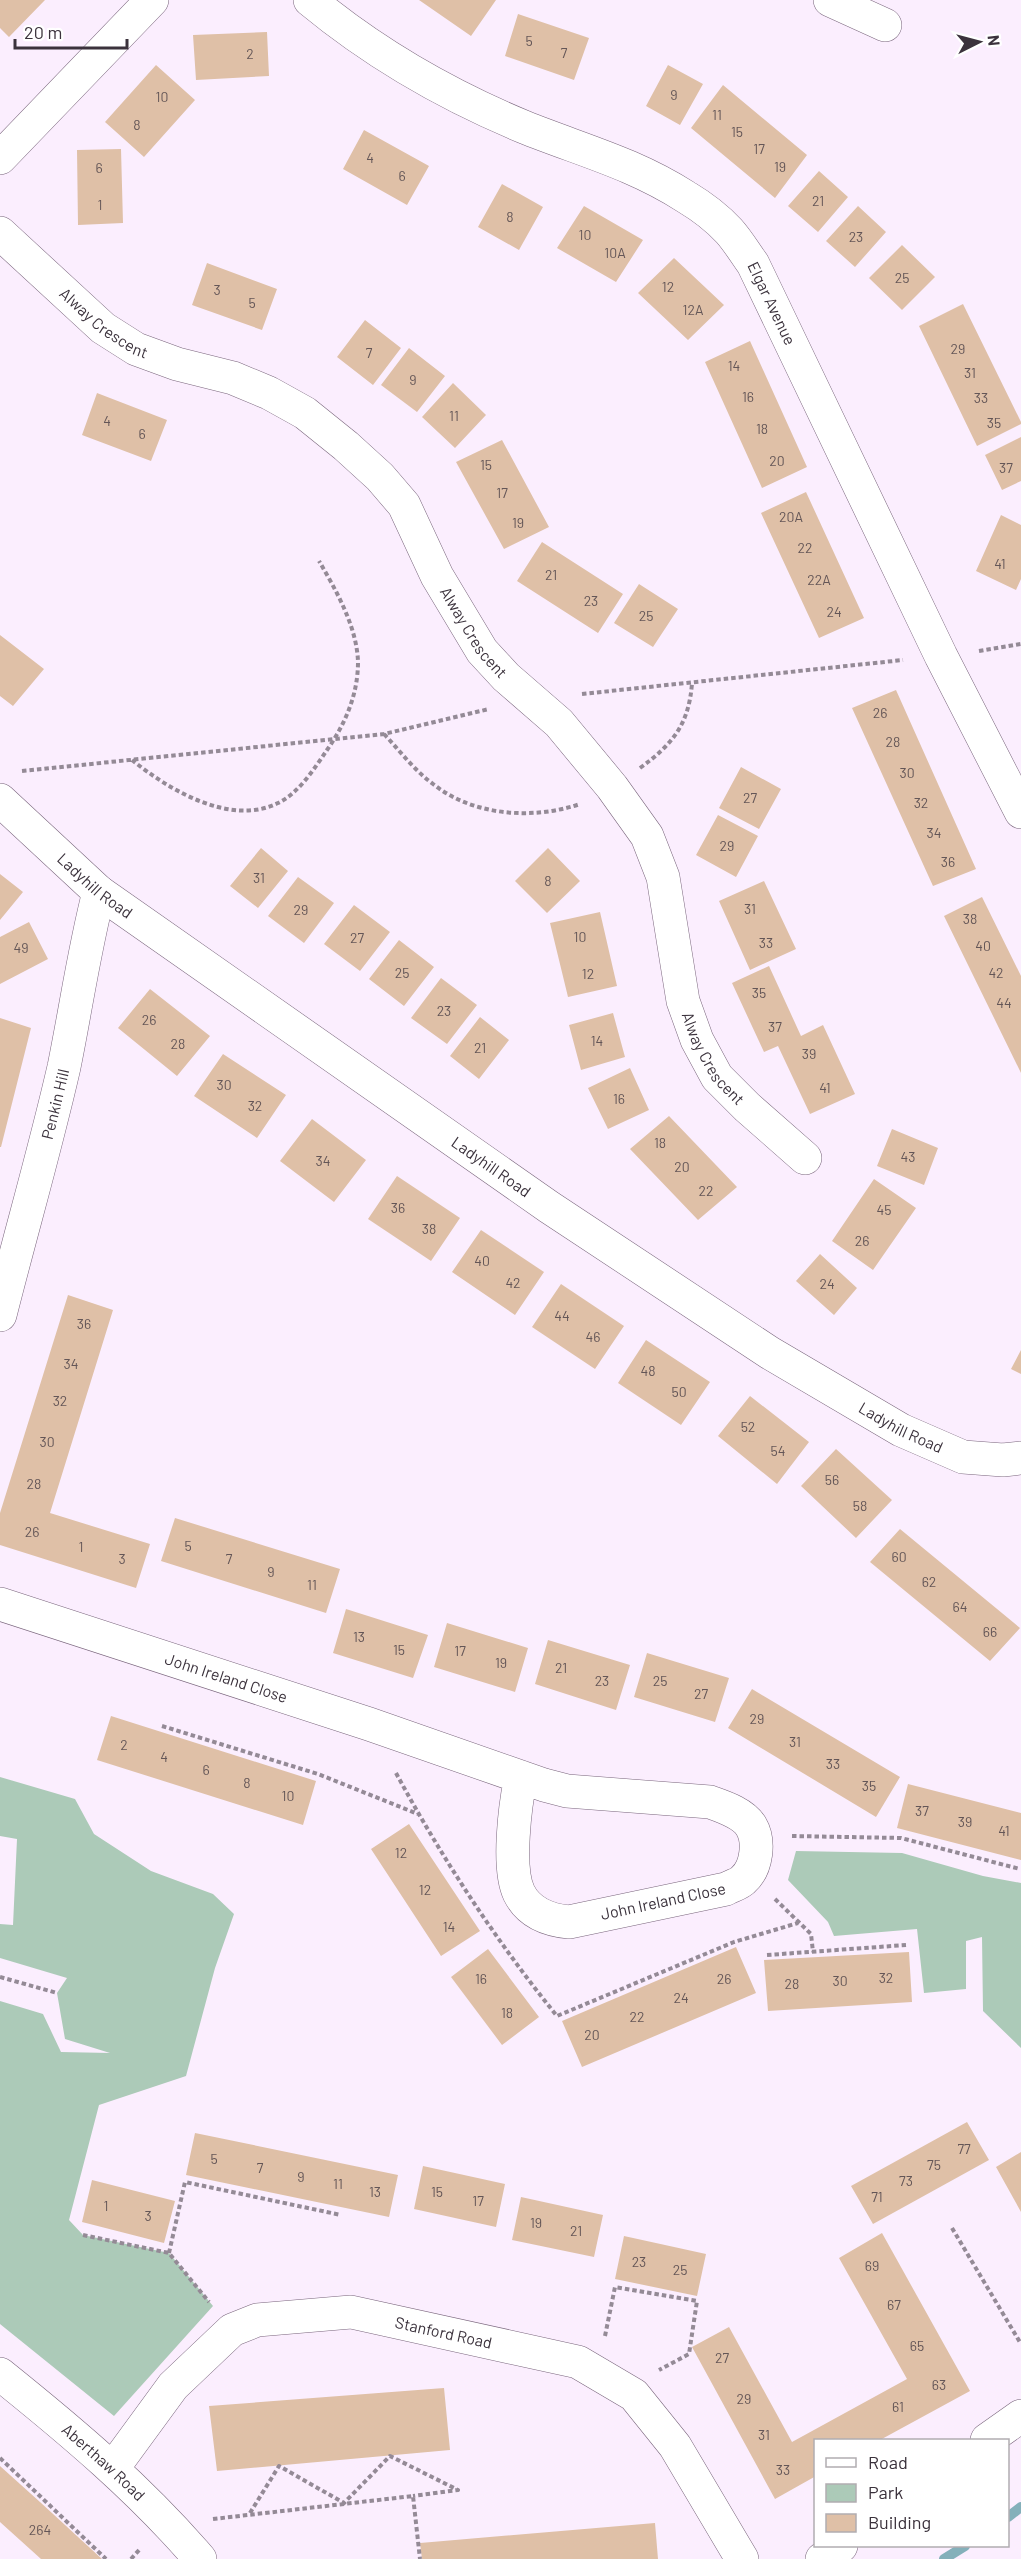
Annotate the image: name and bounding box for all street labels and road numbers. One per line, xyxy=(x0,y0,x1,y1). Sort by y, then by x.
street label: Elgar Avenue xyxy=(744,258,800,348)
street label: Alway Crescent xyxy=(56,283,151,362)
street label: Alway Crescent xyxy=(437,583,512,681)
street label: Ladyhill Road xyxy=(54,848,137,922)
street label: Alway Crescent xyxy=(679,1009,749,1108)
street label: Penkin Hill xyxy=(37,1067,72,1141)
street label: Ladyhill Road xyxy=(448,1132,535,1200)
street label: Ladyhill Road xyxy=(856,1397,946,1456)
street label: John Ireland Close xyxy=(163,1648,290,1706)
street label: John Ireland Close xyxy=(599,1878,727,1923)
street label: Stanford Road xyxy=(393,2312,494,2352)
street label: Aberthaw Road xyxy=(58,2419,150,2504)

